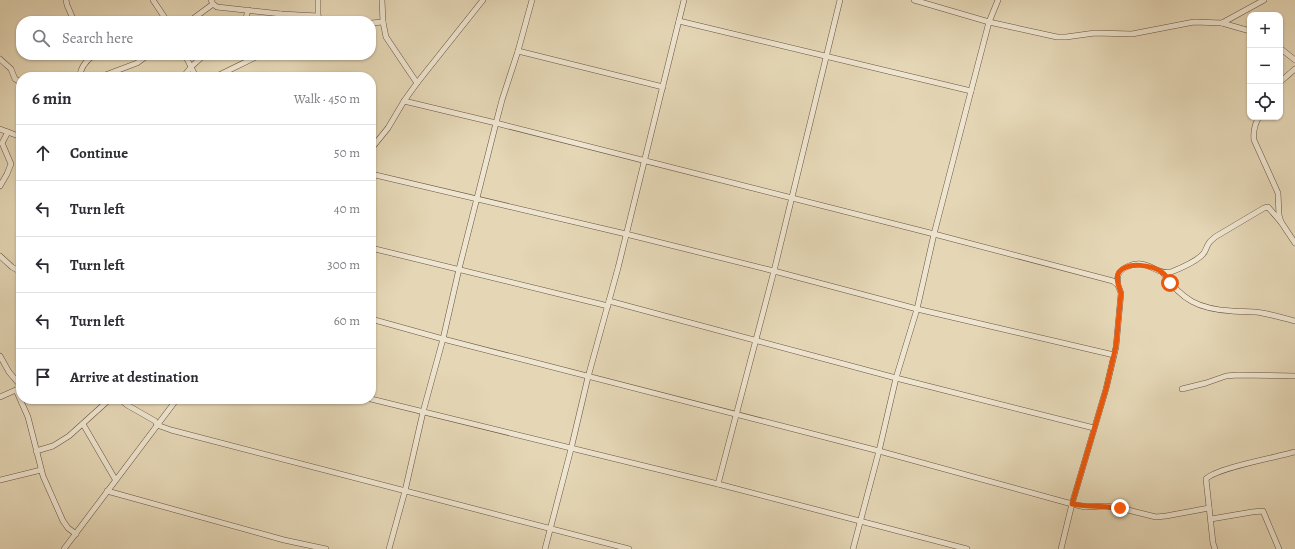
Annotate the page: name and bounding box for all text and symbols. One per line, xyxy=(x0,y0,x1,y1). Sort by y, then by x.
map controls xyxy=(1247,12,1283,120)
button: + xyxy=(1247,12,1283,48)
search box xyxy=(16,16,376,60)
icon: search xyxy=(30,27,52,49)
text: Search here xyxy=(62,28,133,48)
button: − xyxy=(1247,48,1283,84)
button: locate xyxy=(1247,84,1283,120)
text: 6 min xyxy=(32,87,72,110)
text: Walk · 450 m xyxy=(294,90,360,107)
icon: ahead xyxy=(32,142,54,164)
text: Continue xyxy=(70,143,128,163)
text: 50 m xyxy=(334,144,360,161)
icon: left xyxy=(32,198,54,220)
text: Turn left xyxy=(70,199,125,219)
text: 40 m xyxy=(334,200,360,217)
icon: left xyxy=(32,254,54,276)
text: Turn left xyxy=(70,255,125,275)
text: 300 m xyxy=(327,256,360,273)
route start xyxy=(1161,274,1179,292)
icon: left xyxy=(32,310,54,332)
text: Turn left xyxy=(70,311,125,331)
text: 60 m xyxy=(334,312,360,329)
icon: arrive xyxy=(32,366,54,388)
text: Arrive at destination xyxy=(70,367,199,387)
route end xyxy=(1111,499,1129,517)

